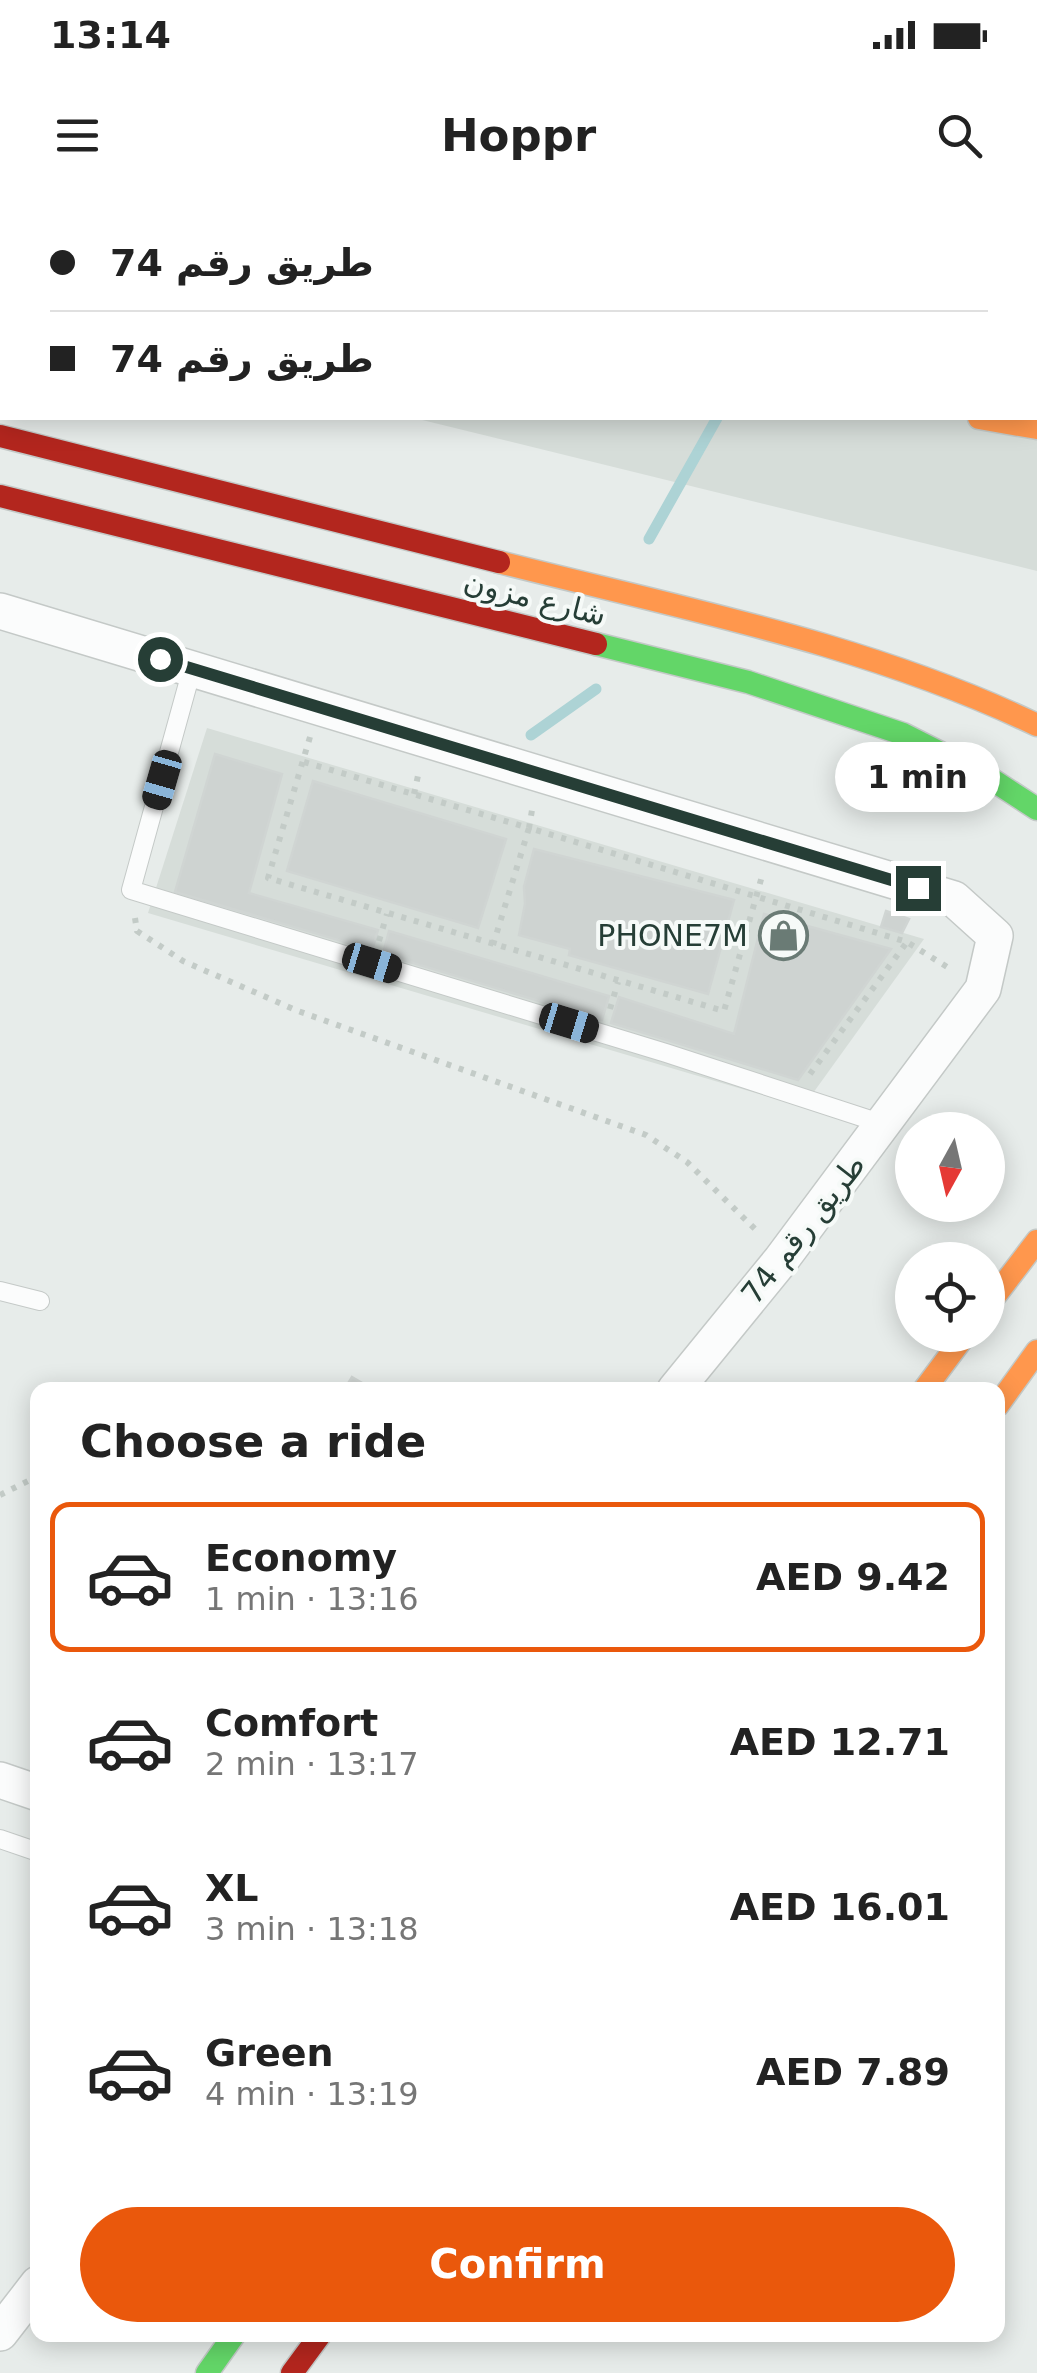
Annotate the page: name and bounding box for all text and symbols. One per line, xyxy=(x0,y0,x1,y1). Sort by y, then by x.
text: 13:14 xyxy=(50,13,171,57)
icon: menu xyxy=(50,108,105,163)
icon: search xyxy=(932,108,987,163)
text: Hoppr xyxy=(441,109,596,162)
text: طريق رقم 74 xyxy=(110,241,374,285)
text: طريق رقم 74 xyxy=(110,337,374,381)
street label: شارع مزون xyxy=(460,563,610,634)
route start xyxy=(138,637,183,682)
callout: 1 min xyxy=(836,743,1000,813)
car xyxy=(139,747,185,813)
text: 1 min xyxy=(867,758,968,796)
route end xyxy=(896,866,941,911)
shop icon: PHONE7M xyxy=(757,909,809,961)
place label: PHONE7M xyxy=(597,918,748,953)
car xyxy=(339,940,405,986)
car xyxy=(536,1000,602,1046)
north arrow xyxy=(895,1112,1005,1222)
map controls xyxy=(895,1112,1005,1352)
street label: طريق رقم 74 xyxy=(734,1147,873,1311)
button: locate xyxy=(895,1242,1005,1352)
text: Choose a ride xyxy=(80,1415,426,1468)
icon: car xyxy=(85,1532,175,1622)
text: Economy xyxy=(205,1536,397,1580)
text: AED 9.42 xyxy=(756,1555,950,1599)
text: 1 min · 13:16 xyxy=(205,1580,419,1618)
icon: car xyxy=(85,1697,175,1787)
text: Comfort xyxy=(205,1701,378,1745)
text: AED 12.71 xyxy=(730,1720,950,1764)
text: 2 min · 13:17 xyxy=(205,1745,419,1783)
icon: car xyxy=(85,1862,175,1952)
text: XL xyxy=(205,1866,259,1910)
text: AED 16.01 xyxy=(730,1885,950,1929)
text: 3 min · 13:18 xyxy=(205,1910,419,1948)
icon: car xyxy=(85,2027,175,2117)
text: Green xyxy=(205,2031,334,2075)
text: AED 7.89 xyxy=(756,2050,950,2094)
text: 4 min · 13:19 xyxy=(205,2075,419,2113)
button: Confirm xyxy=(80,2207,955,2322)

